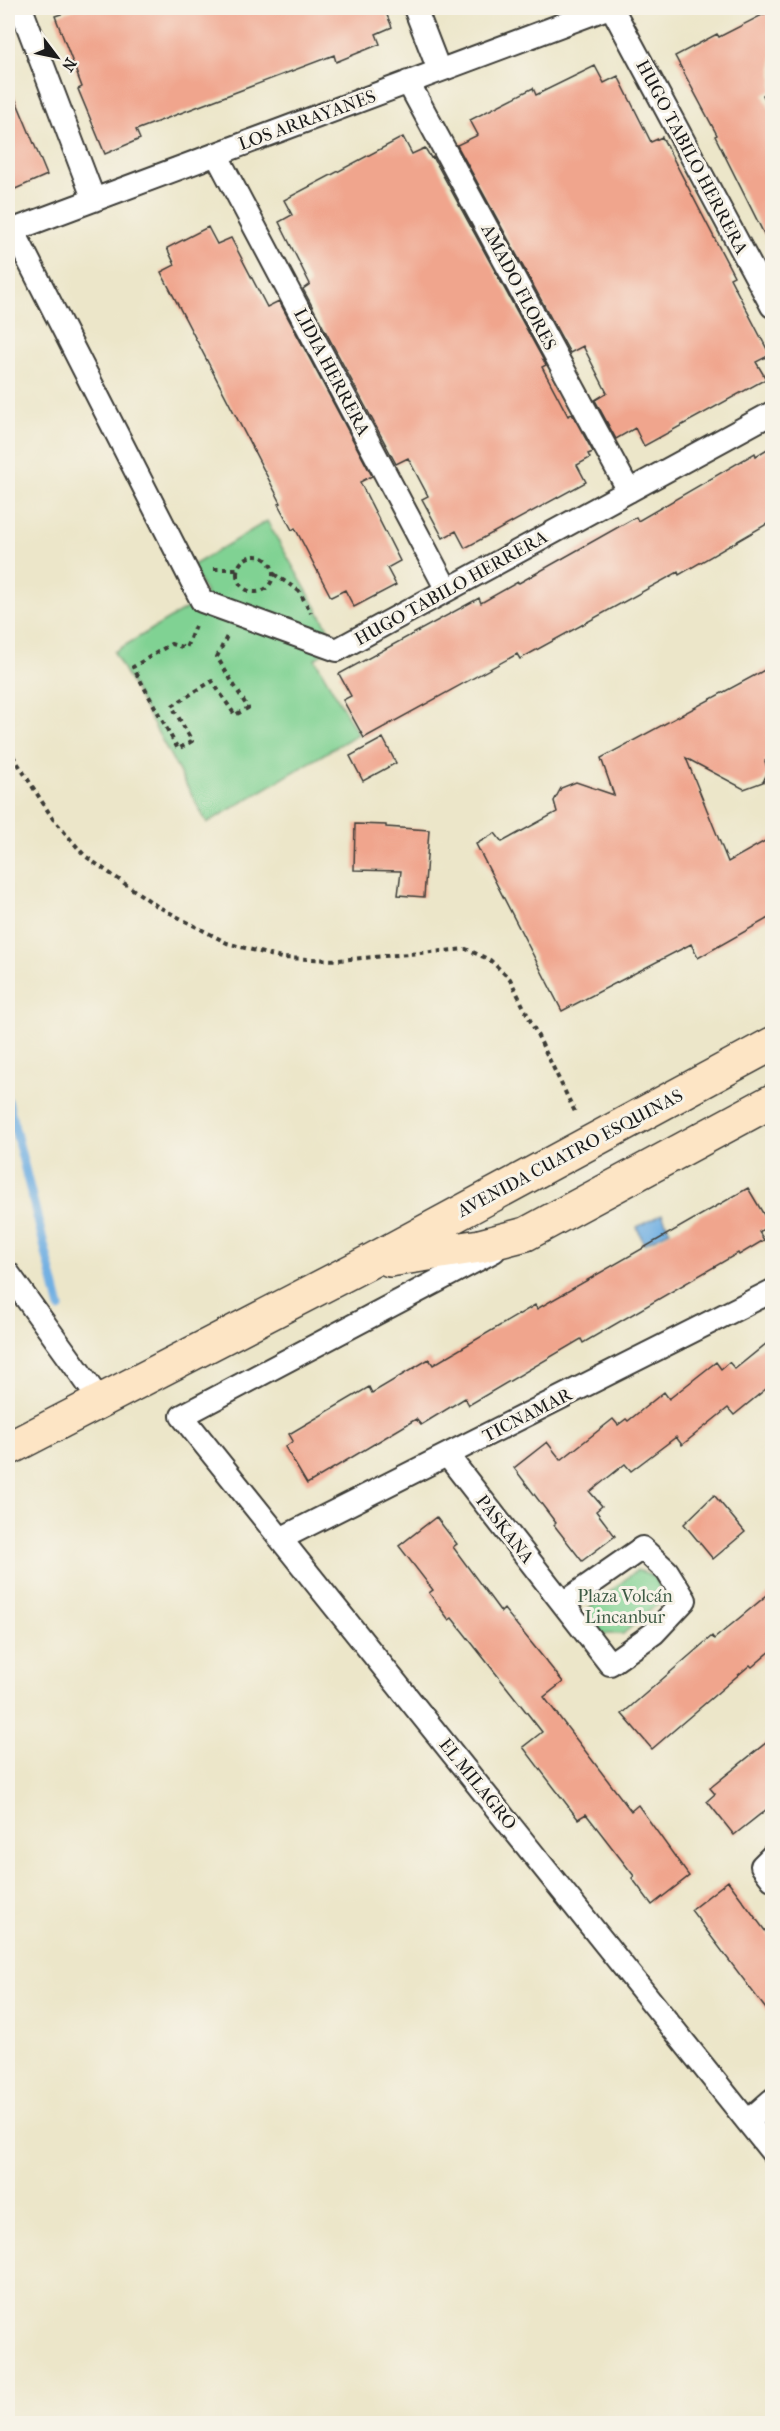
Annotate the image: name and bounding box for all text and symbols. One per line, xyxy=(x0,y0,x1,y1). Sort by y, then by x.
north arrow xyxy=(27,27,87,87)
text: N xyxy=(58,55,81,76)
street label: HUGO TABILO HERRERA xyxy=(631,57,752,258)
street label: LOS ARRAYANES xyxy=(236,86,379,155)
street label: AMADO FLORES xyxy=(476,220,561,354)
street label: LIDIA HERRERA xyxy=(289,305,374,440)
street label: HUGO TABILO HERRERA xyxy=(351,527,551,650)
street label: AVENIDA CUATRO ESQUINAS xyxy=(453,1085,686,1222)
street label: TICNAMAR xyxy=(479,1384,576,1447)
street label: PASKANA xyxy=(471,1491,538,1568)
park label: Plaza Volcán Lincanbur xyxy=(577,1586,673,1628)
street label: EL MILAGRO xyxy=(435,1735,521,1834)

